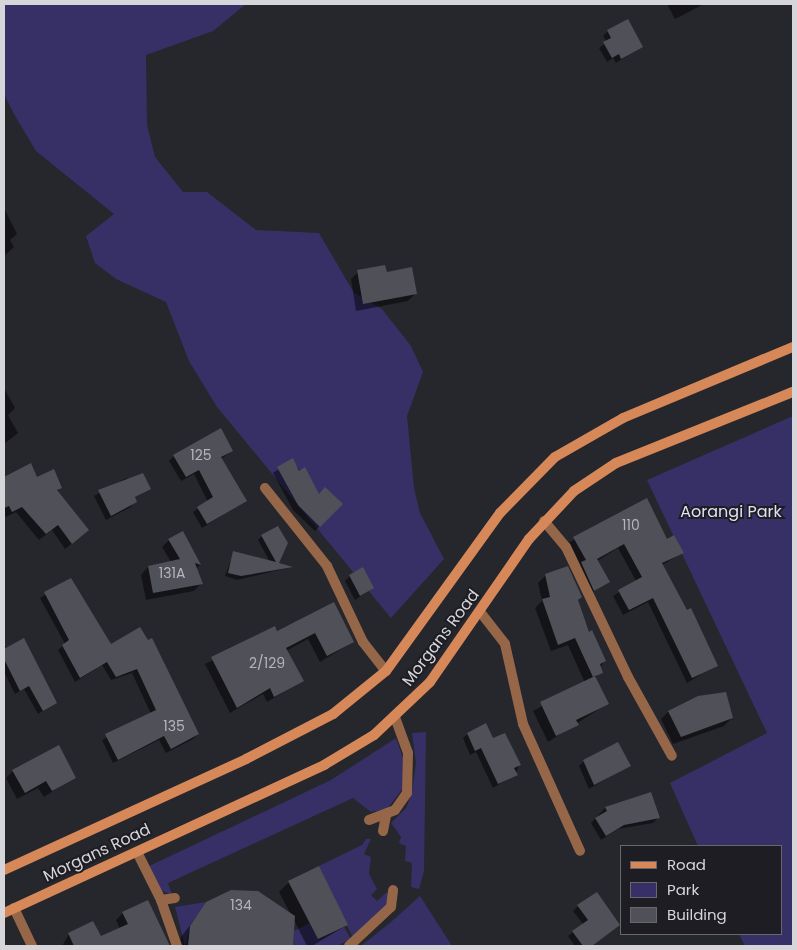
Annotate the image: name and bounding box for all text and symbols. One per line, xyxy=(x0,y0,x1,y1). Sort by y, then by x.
house number: 125 xyxy=(190,447,212,463)
park label: Aorangi Park xyxy=(680,502,782,522)
house number: 110 xyxy=(622,517,640,533)
house number: 131A xyxy=(159,565,185,581)
street label: Morgans Road xyxy=(398,586,484,690)
house number: 2/129 xyxy=(249,655,285,671)
house number: 135 xyxy=(163,718,185,734)
street label: Morgans Road xyxy=(40,820,154,886)
legend xyxy=(620,845,782,935)
text: Road xyxy=(667,854,706,875)
text: Park xyxy=(667,879,699,900)
house number: 134 xyxy=(230,897,252,913)
text: Building xyxy=(667,904,727,925)

